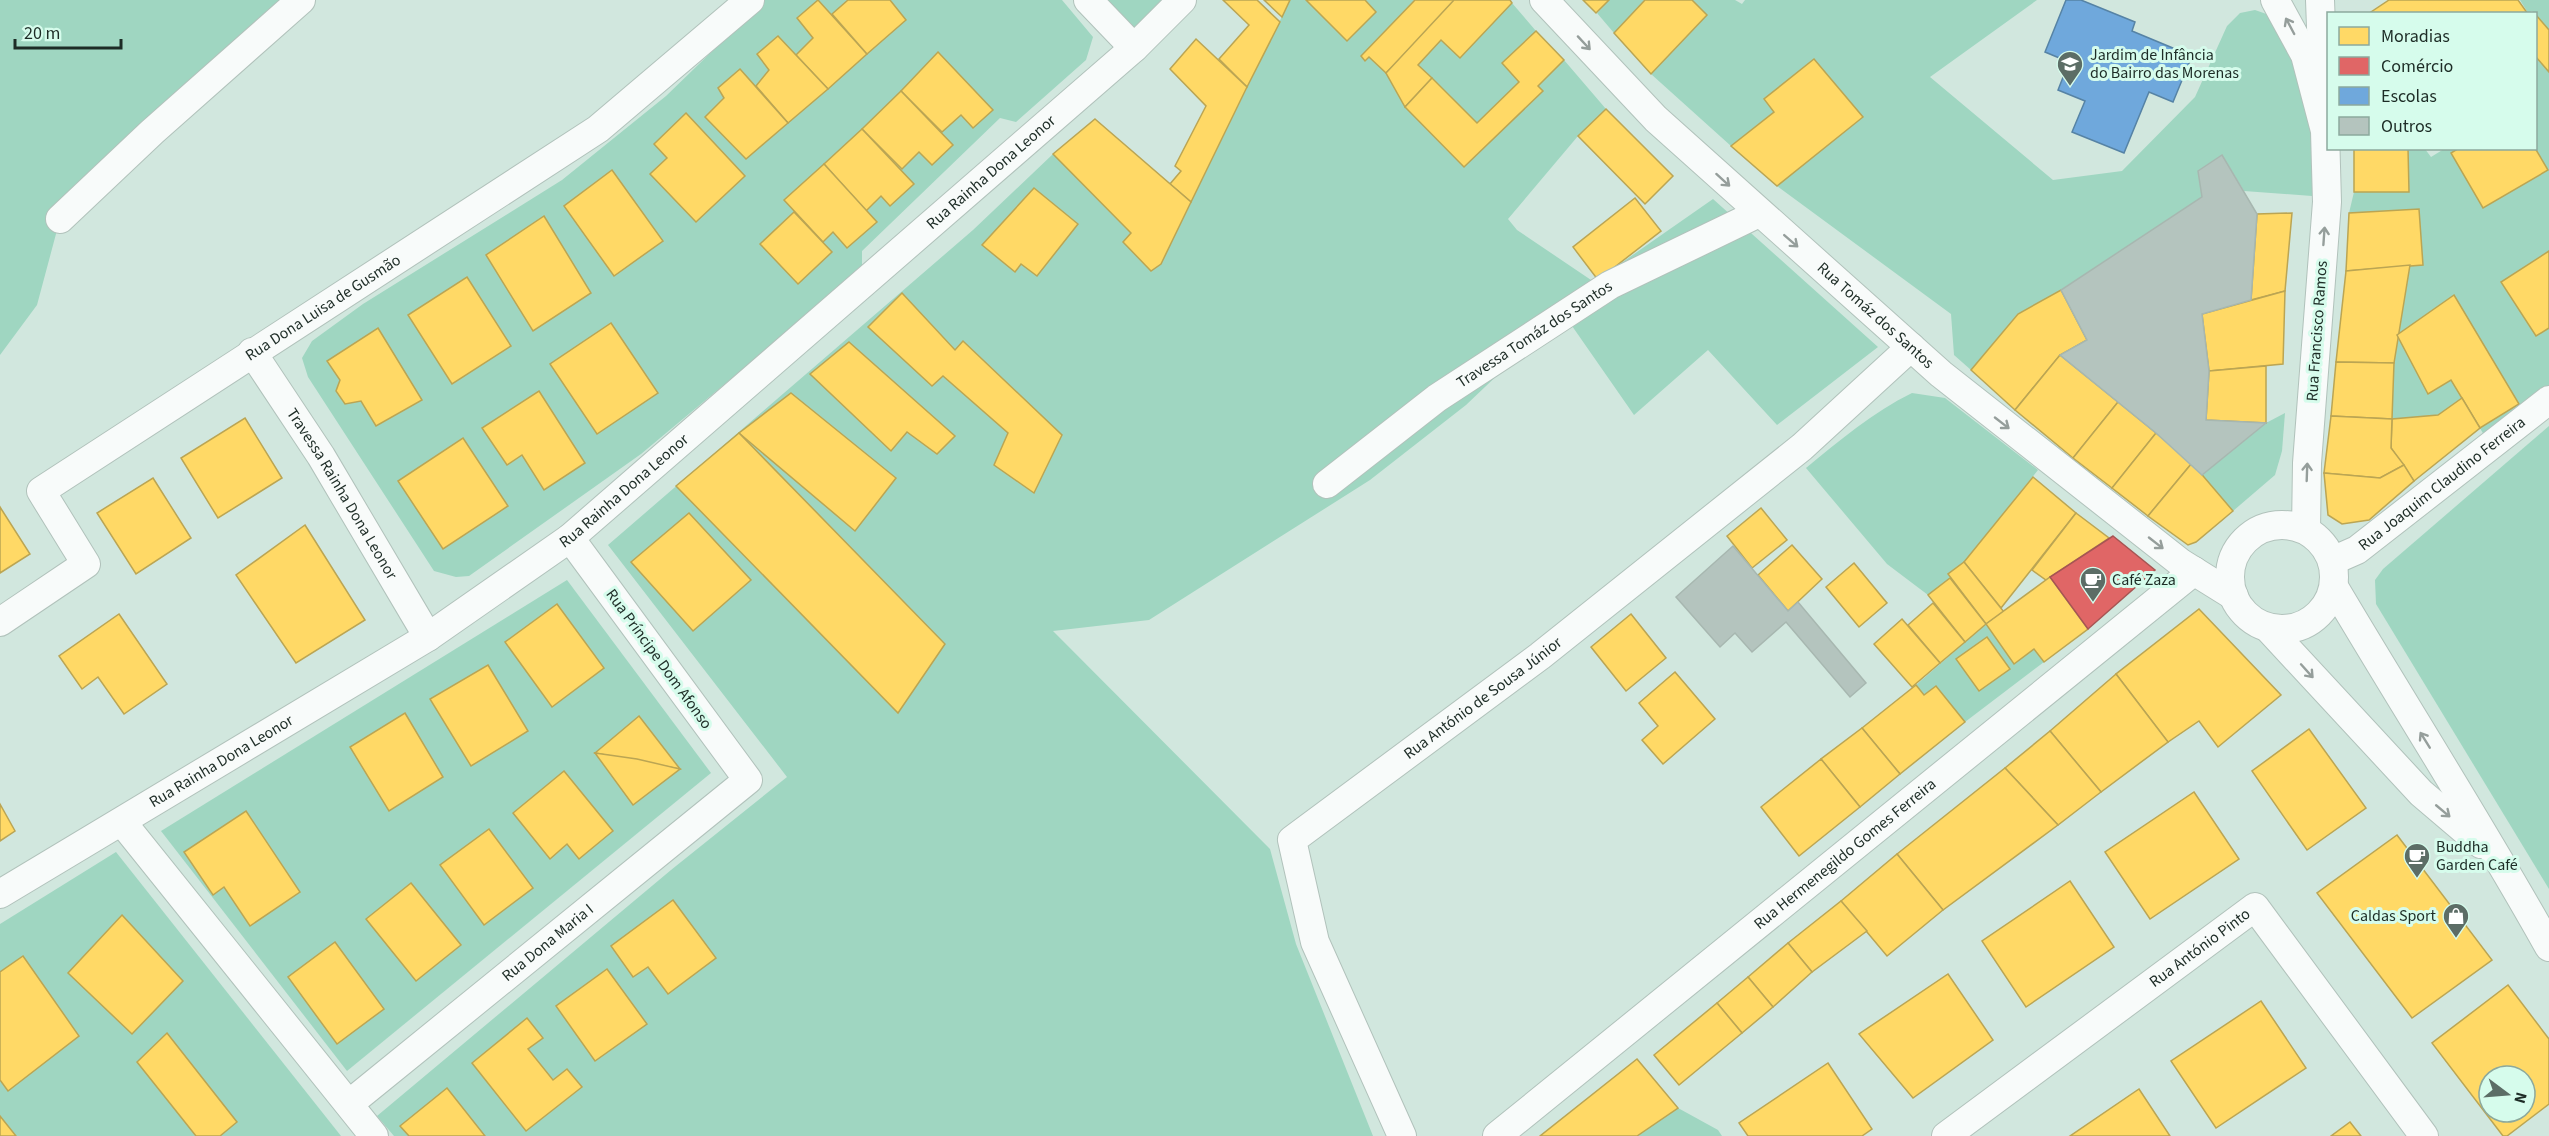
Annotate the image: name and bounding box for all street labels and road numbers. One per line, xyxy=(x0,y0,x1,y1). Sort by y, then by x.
street label: Rua Rainha Dona Leonor xyxy=(922,110,1061,235)
street label: Rua Dona Luisa de Gusmão xyxy=(241,249,405,366)
street label: Rua Tomáz dos Santos xyxy=(1812,257,1939,374)
street label: Rua Francisco Ramos xyxy=(2301,260,2333,402)
street label: Travessa Tomáz dos Santos xyxy=(1452,275,1617,393)
street label: Travessa Rainha Dona Leonor xyxy=(281,404,403,584)
street label: Rua Joaquim Claudino Ferreira xyxy=(2354,411,2530,556)
street label: Rua Rainha Dona Leonor xyxy=(555,428,694,553)
street label: Rua Príncipe Dom Afonso xyxy=(601,584,717,734)
street label: Rua António de Sousa Júnior xyxy=(1399,631,1567,764)
street label: Rua Rainha Dona Leonor xyxy=(145,709,298,813)
street label: Rua Hermenegildo Gomes Ferreira xyxy=(1749,773,1941,935)
street label: Rua Dona Maria I xyxy=(497,899,598,987)
street label: Rua António Pinto xyxy=(2145,903,2255,993)

